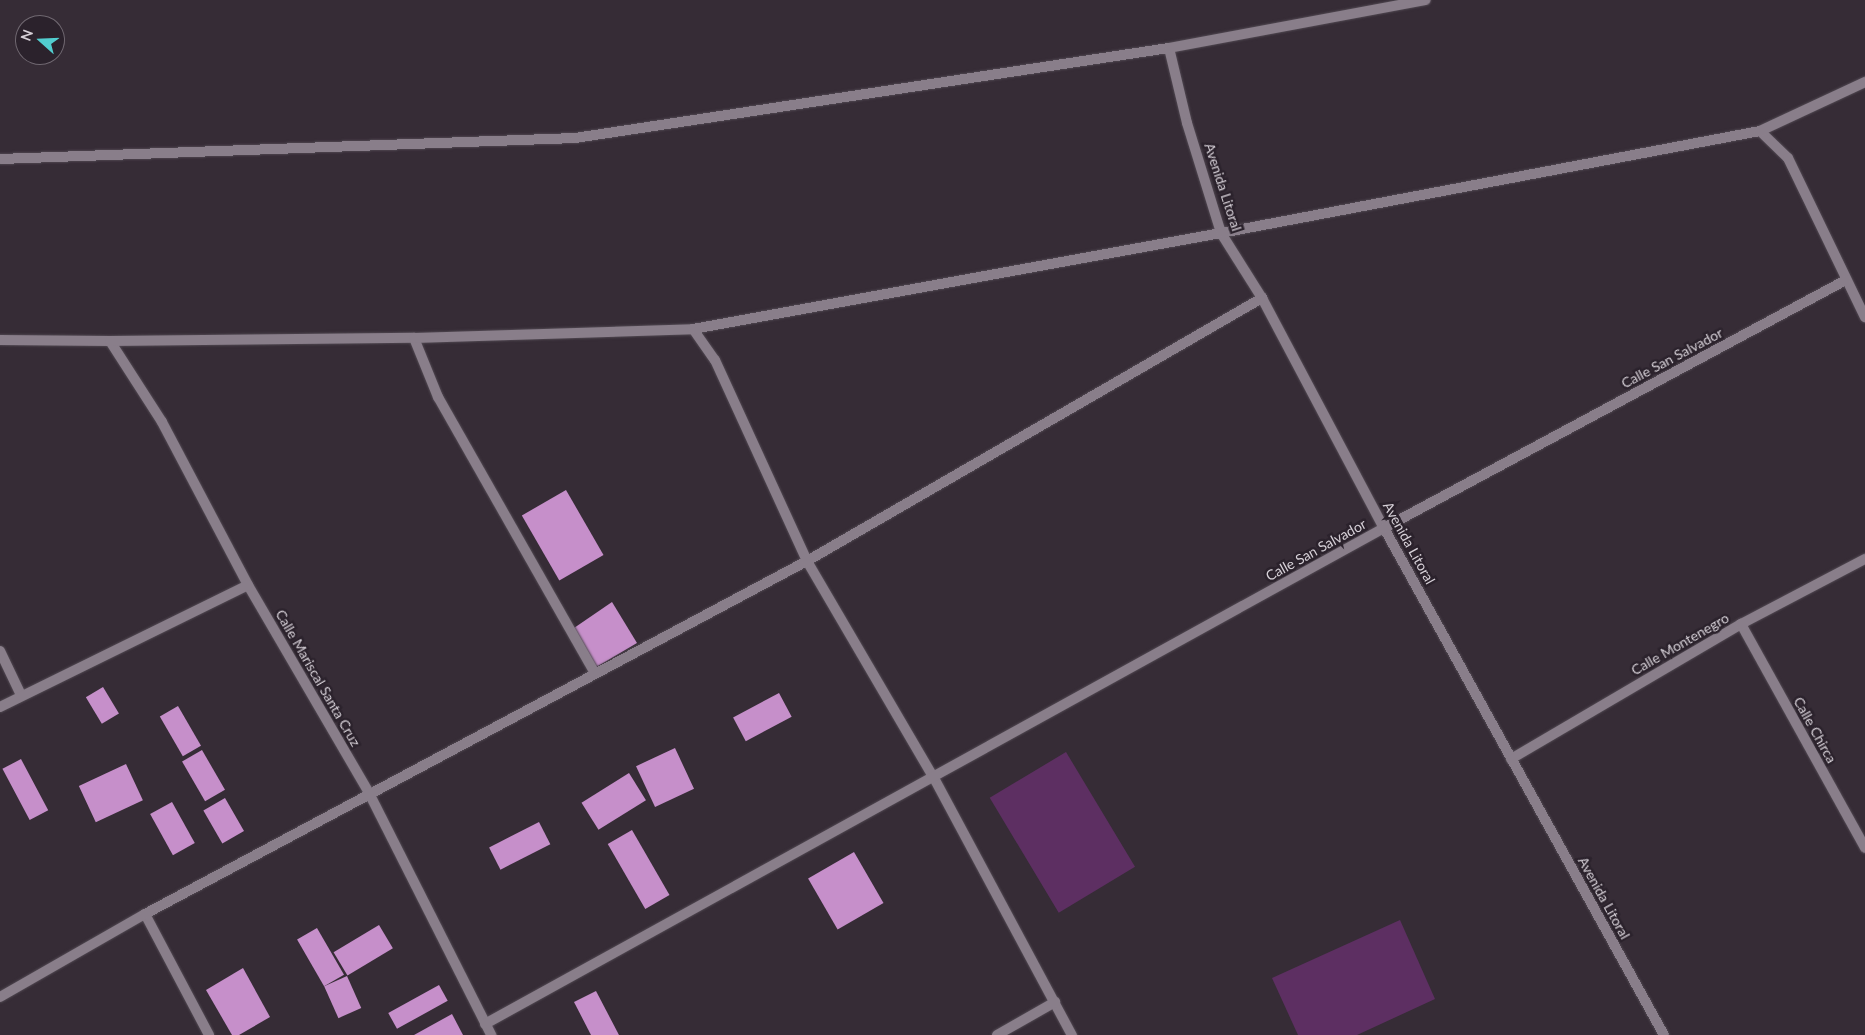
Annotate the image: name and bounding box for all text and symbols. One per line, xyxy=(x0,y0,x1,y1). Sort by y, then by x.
north arrow xyxy=(15,15,65,65)
text: N xyxy=(17,27,36,43)
street label: Avenida Litoral xyxy=(1201,141,1245,233)
street label: Calle San Salvador xyxy=(1618,324,1726,392)
street label: Avenida Litoral xyxy=(1379,499,1439,587)
street label: Calle San Salvador xyxy=(1263,515,1369,585)
street label: Calle Mariscal Santa Cruz xyxy=(272,607,364,749)
street label: Calle Montenegro xyxy=(1628,609,1732,679)
street label: Calle Chirca xyxy=(1790,694,1840,766)
street label: Avenida Litoral xyxy=(1574,854,1634,942)

